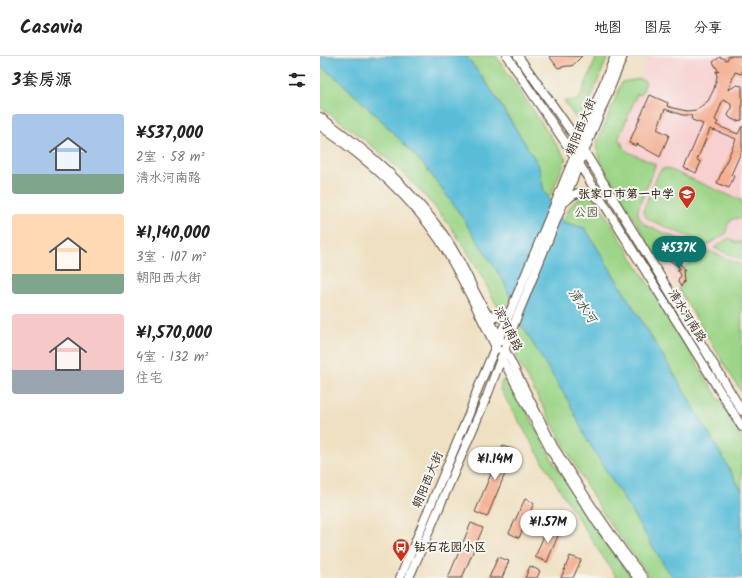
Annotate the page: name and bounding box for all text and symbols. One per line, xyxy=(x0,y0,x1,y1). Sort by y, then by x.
text: Casavia xyxy=(20,13,83,43)
text: 地图 xyxy=(594,17,622,39)
text: 图层 xyxy=(644,17,672,39)
text: 分享 xyxy=(694,17,722,39)
text: 3套房源 xyxy=(12,67,72,94)
icon: filters xyxy=(286,69,308,91)
street label: 朝阳西大街 xyxy=(561,96,601,158)
text: ¥537,000 xyxy=(136,120,203,147)
icon: home xyxy=(44,130,92,178)
text: 2室 · 58 m² xyxy=(136,147,204,168)
text: 清水河南路 xyxy=(136,168,201,189)
school or university icon: 张家口市第一中学 xyxy=(677,184,697,209)
place label: 张家口市第一中学 xyxy=(578,185,674,204)
park label: 公园 xyxy=(574,203,598,222)
text: ¥1,140,000 xyxy=(136,220,210,247)
icon: home xyxy=(44,230,92,278)
pin: ¥537K xyxy=(651,236,707,270)
text: ¥537K xyxy=(661,238,697,259)
text: 3室 · 107 m² xyxy=(136,247,206,268)
text: 朝阳西大街 xyxy=(136,268,201,289)
water label: 清水河 xyxy=(562,284,603,330)
street label: 清水河南路 xyxy=(663,286,711,346)
street label: 滨河南路 xyxy=(489,303,527,355)
text: ¥1,570,000 xyxy=(136,320,212,347)
icon: home xyxy=(44,330,92,378)
text: 4室 · 132 m² xyxy=(136,347,208,368)
text: 住宅 xyxy=(136,368,162,389)
pin: ¥1.14M xyxy=(462,447,528,481)
street label: 朝阳西大街 xyxy=(408,449,448,511)
text: ¥1.14M xyxy=(477,449,513,470)
pin: ¥1.57M xyxy=(515,510,581,544)
text: ¥1.57M xyxy=(529,512,567,533)
bus stop icon: 钻石花园小区 xyxy=(391,537,411,562)
place label: 钻石花园小区 xyxy=(414,538,486,557)

